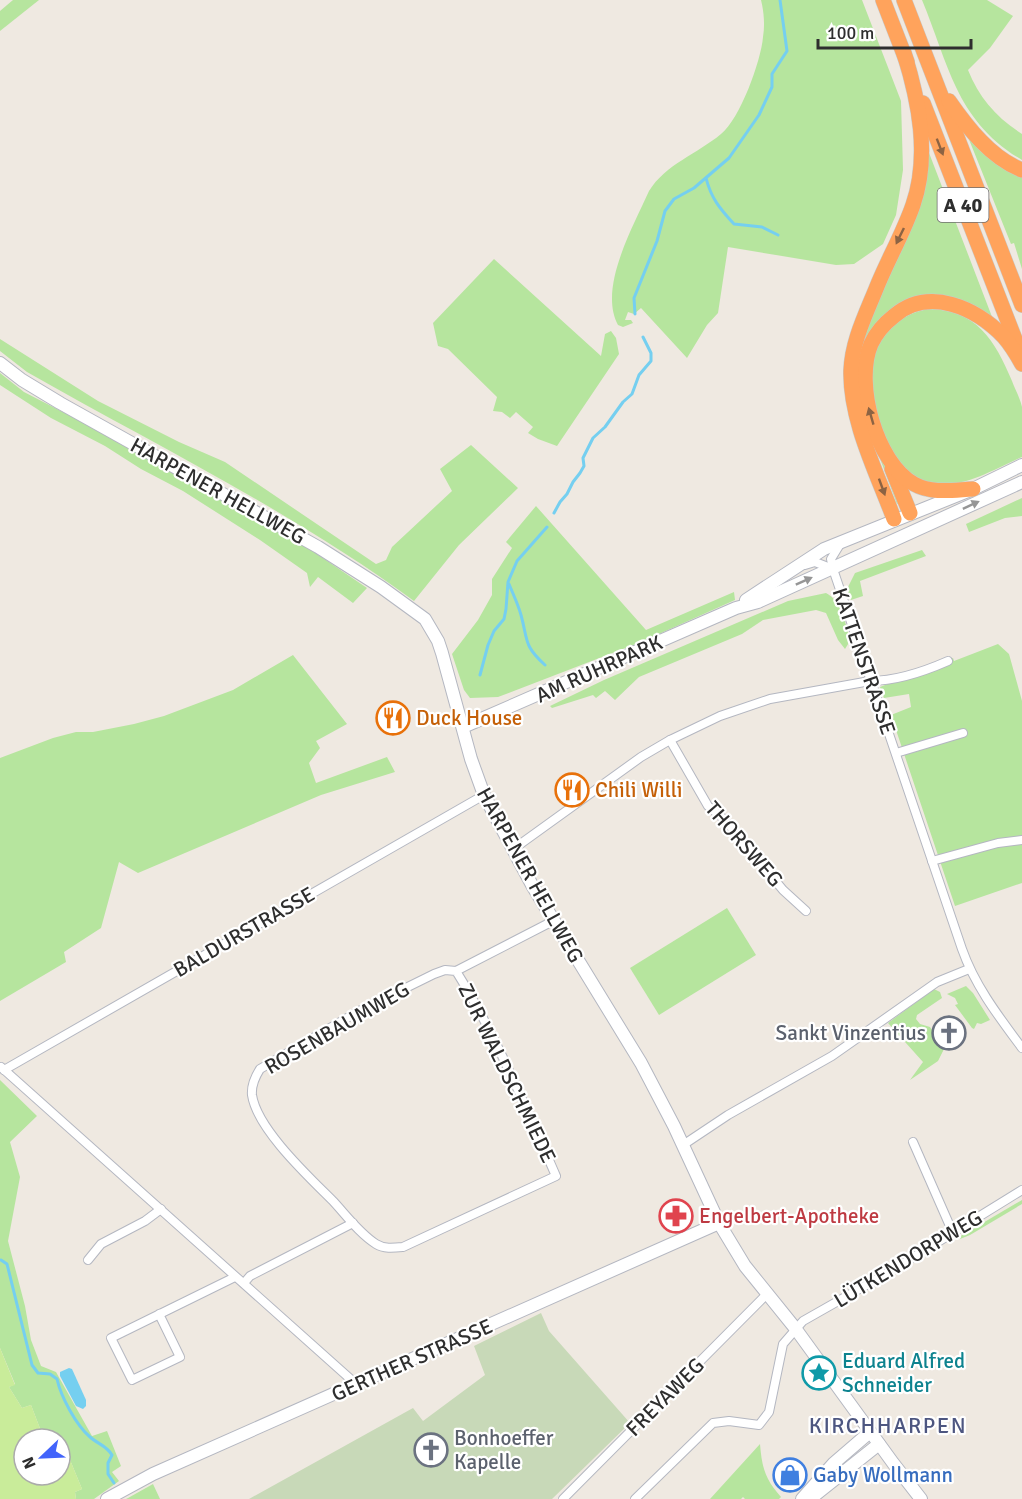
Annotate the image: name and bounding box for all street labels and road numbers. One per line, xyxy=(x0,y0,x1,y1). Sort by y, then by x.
road number: A 40 xyxy=(938,188,988,222)
street label: HARPENER HELLWEG xyxy=(126,432,310,550)
street label: KATTENSTRASSE xyxy=(827,584,901,738)
street label: AM RUHRPARK xyxy=(532,629,667,709)
street label: HARPENER HELLWEG xyxy=(471,783,589,967)
street label: THORSWEG xyxy=(700,796,788,892)
street label: BALDURSTRASSE xyxy=(169,881,319,983)
street label: ROSENBAUMWEG xyxy=(260,976,414,1080)
street label: ZUR WALDSCHMIEDE xyxy=(452,979,562,1167)
street label: LÜTKENDORPWEG xyxy=(829,1204,987,1314)
street label: GERTHER STRASSE xyxy=(327,1313,497,1407)
street label: FREYAWEG xyxy=(620,1352,710,1442)

